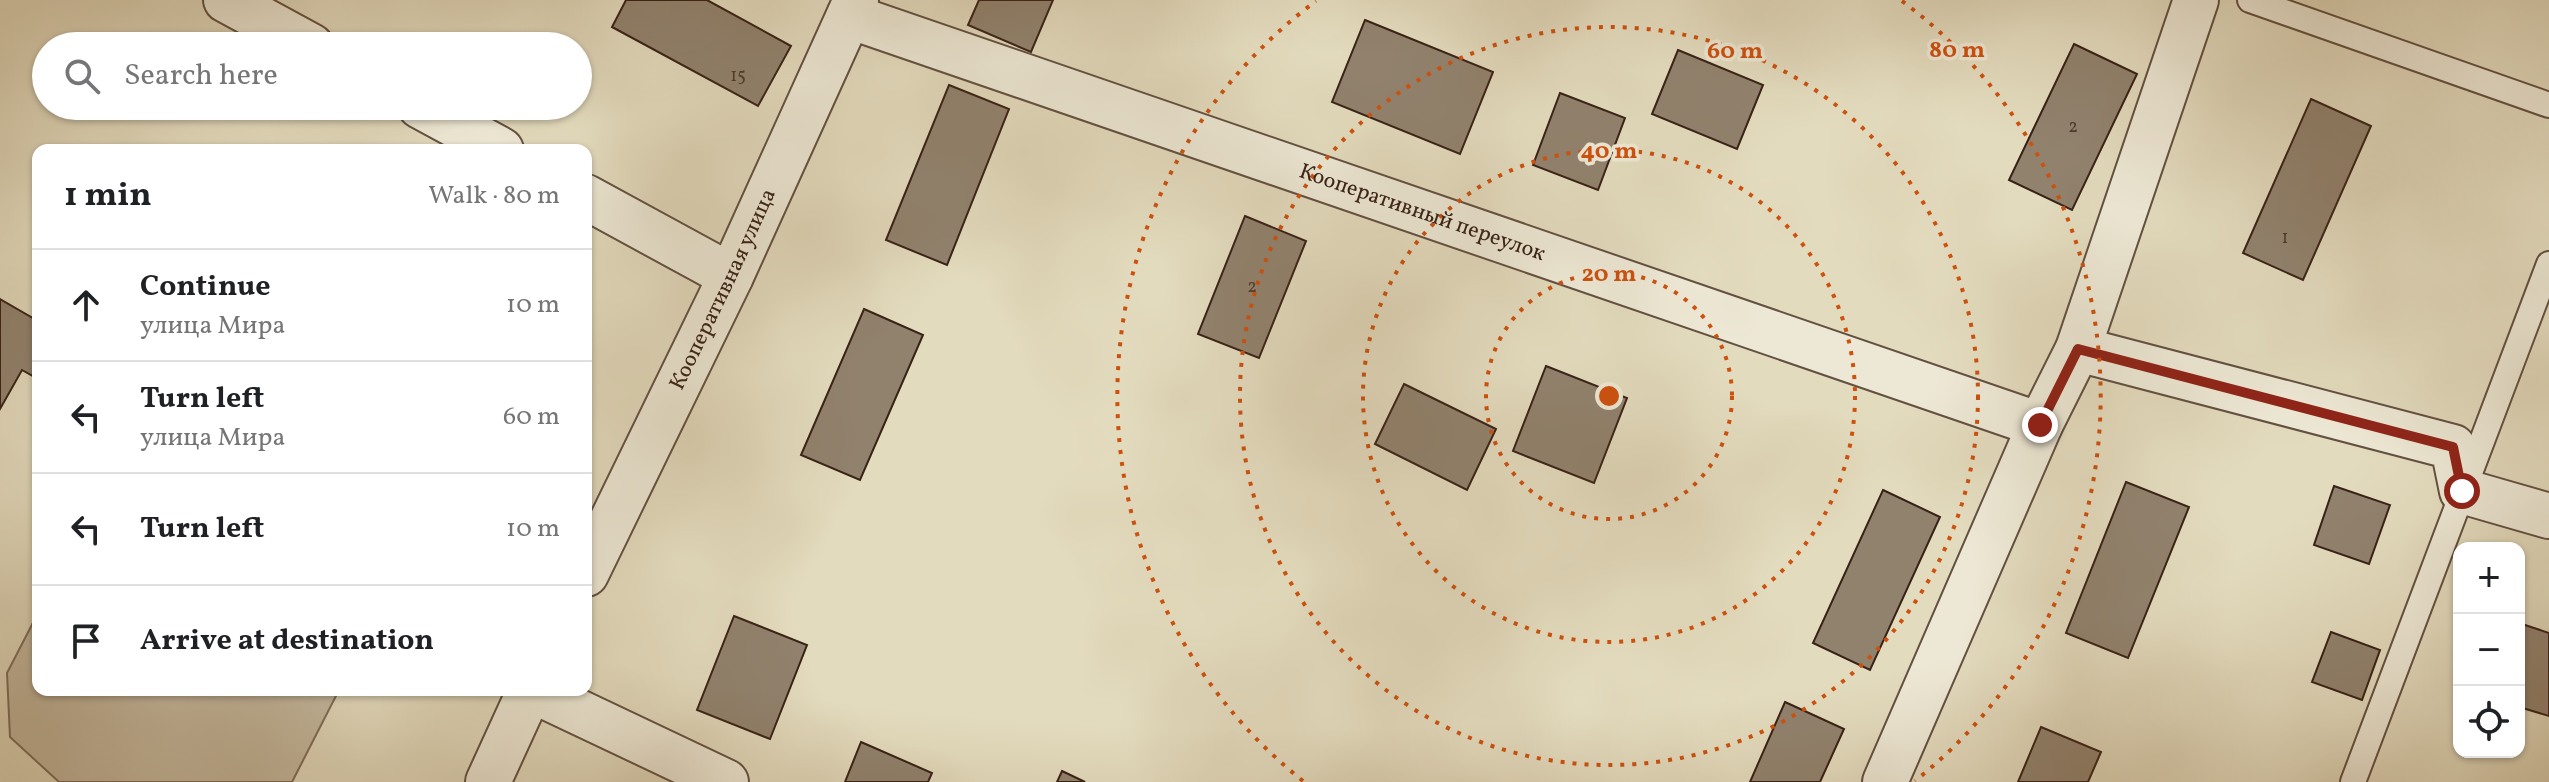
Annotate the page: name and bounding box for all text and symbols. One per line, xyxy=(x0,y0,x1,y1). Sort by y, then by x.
search box xyxy=(32,32,592,120)
text: 80 m xyxy=(1929,34,1985,68)
text: 60 m xyxy=(1707,35,1763,69)
icon: search xyxy=(60,54,104,98)
text: Search here xyxy=(124,55,278,97)
house number: 15 xyxy=(730,64,746,89)
house number: 2 xyxy=(2068,115,2078,140)
text: 40 m xyxy=(1581,135,1637,169)
street label: Кооперативный переулок xyxy=(1295,156,1550,270)
text: 1 min xyxy=(64,173,152,220)
text: Walk · 80 m xyxy=(428,178,560,214)
street label: Кооперативная улица xyxy=(662,184,784,395)
house number: 1 xyxy=(2282,226,2288,251)
text: 20 m xyxy=(1581,258,1637,292)
text: Continue xyxy=(140,266,271,308)
house number: 2 xyxy=(1247,275,1257,300)
icon: ahead xyxy=(64,283,108,327)
text: 10 m xyxy=(506,287,560,323)
text: улица Мира xyxy=(140,308,285,344)
text: Turn left xyxy=(140,378,264,420)
centre of rings xyxy=(1595,382,1623,410)
icon: left xyxy=(64,395,108,439)
text: 60 m xyxy=(503,399,560,435)
route end xyxy=(2022,407,2058,443)
text: улица Мира xyxy=(140,420,285,456)
route start xyxy=(2444,473,2480,509)
icon: left xyxy=(64,507,108,551)
text: Turn left xyxy=(140,508,264,550)
text: 10 m xyxy=(506,511,560,547)
map controls xyxy=(2453,542,2525,758)
button: + xyxy=(2453,542,2525,614)
button: − xyxy=(2453,614,2525,686)
icon: arrive xyxy=(64,619,108,663)
text: Arrive at destination xyxy=(140,620,434,662)
button: locate xyxy=(2453,686,2525,758)

